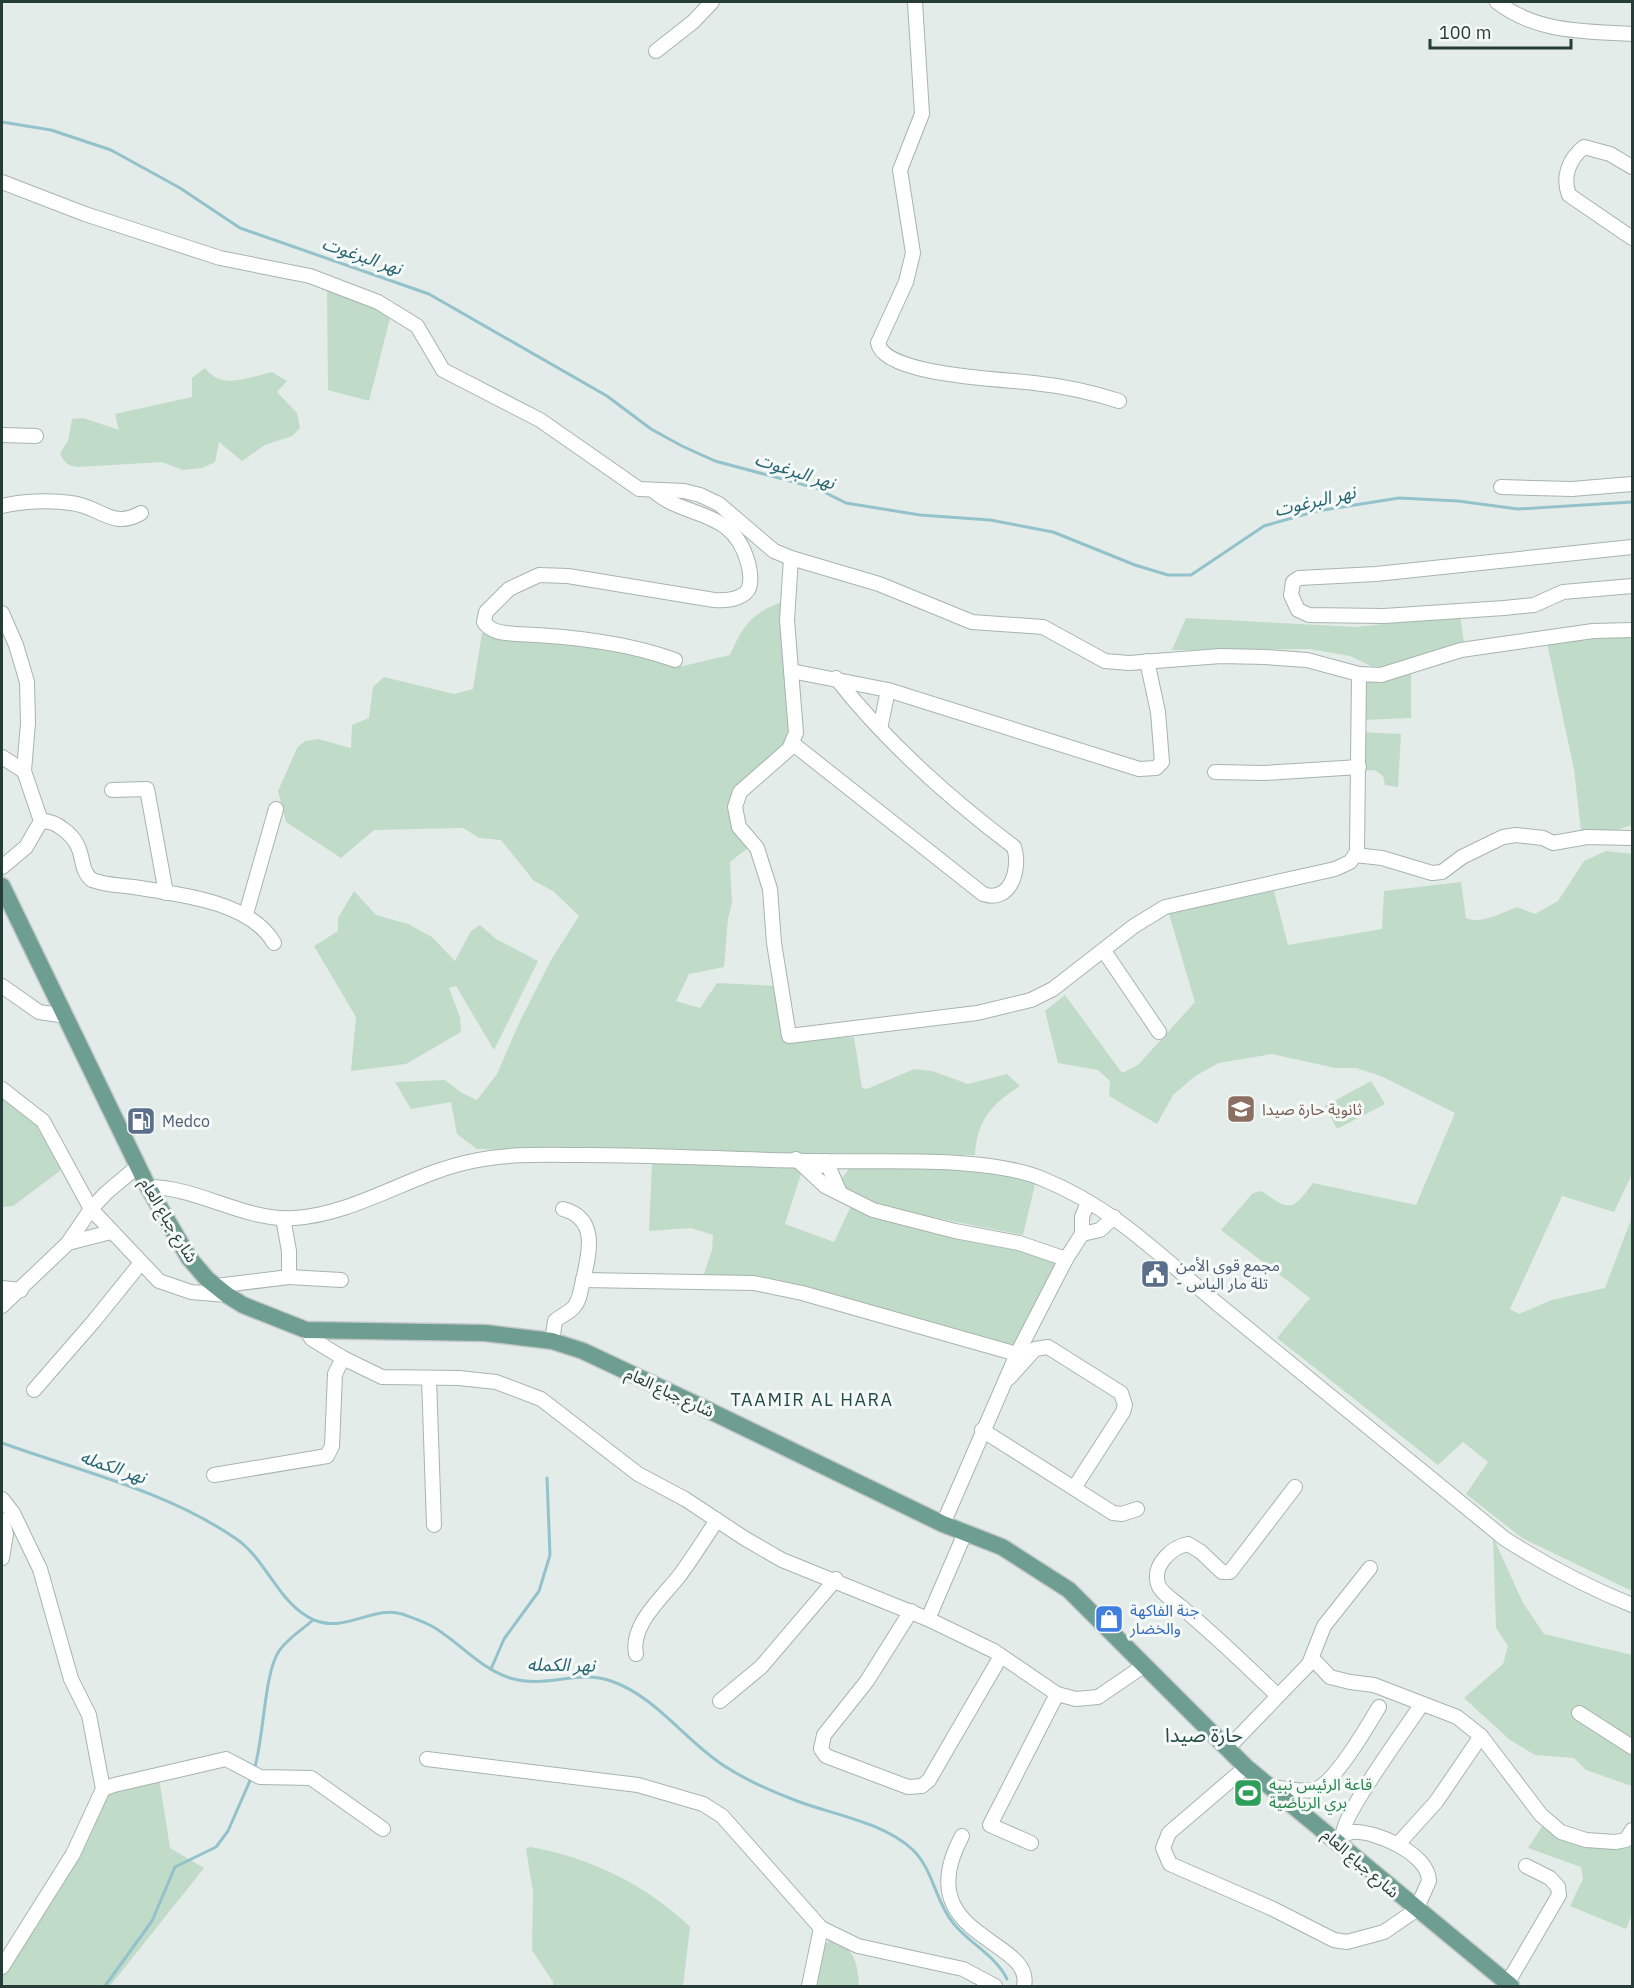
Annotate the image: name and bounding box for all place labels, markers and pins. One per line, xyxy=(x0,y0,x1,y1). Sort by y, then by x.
school or university icon: ثانوية حارة صيدا xyxy=(1225,1093,1257,1125)
place label: ثانوية حارة صيدا xyxy=(1262,1099,1362,1119)
fuel station icon: Medco xyxy=(125,1105,157,1137)
place label: Medco xyxy=(162,1111,210,1131)
place label: مجمع قوى الأمن - تلة مار الياس xyxy=(1176,1255,1280,1293)
public building icon: مجمع قوى الأمن - تلة مار الياس xyxy=(1139,1258,1171,1290)
place label: جنة الفاكهة والخضار xyxy=(1129,1600,1200,1638)
shop icon: جنة الفاكهة والخضار xyxy=(1093,1603,1125,1635)
place label: قاعة الرئيس نبيه بري الرياضية xyxy=(1269,1774,1372,1815)
sports icon: قاعة الرئيس نبيه بري الرياضية xyxy=(1232,1777,1264,1809)

